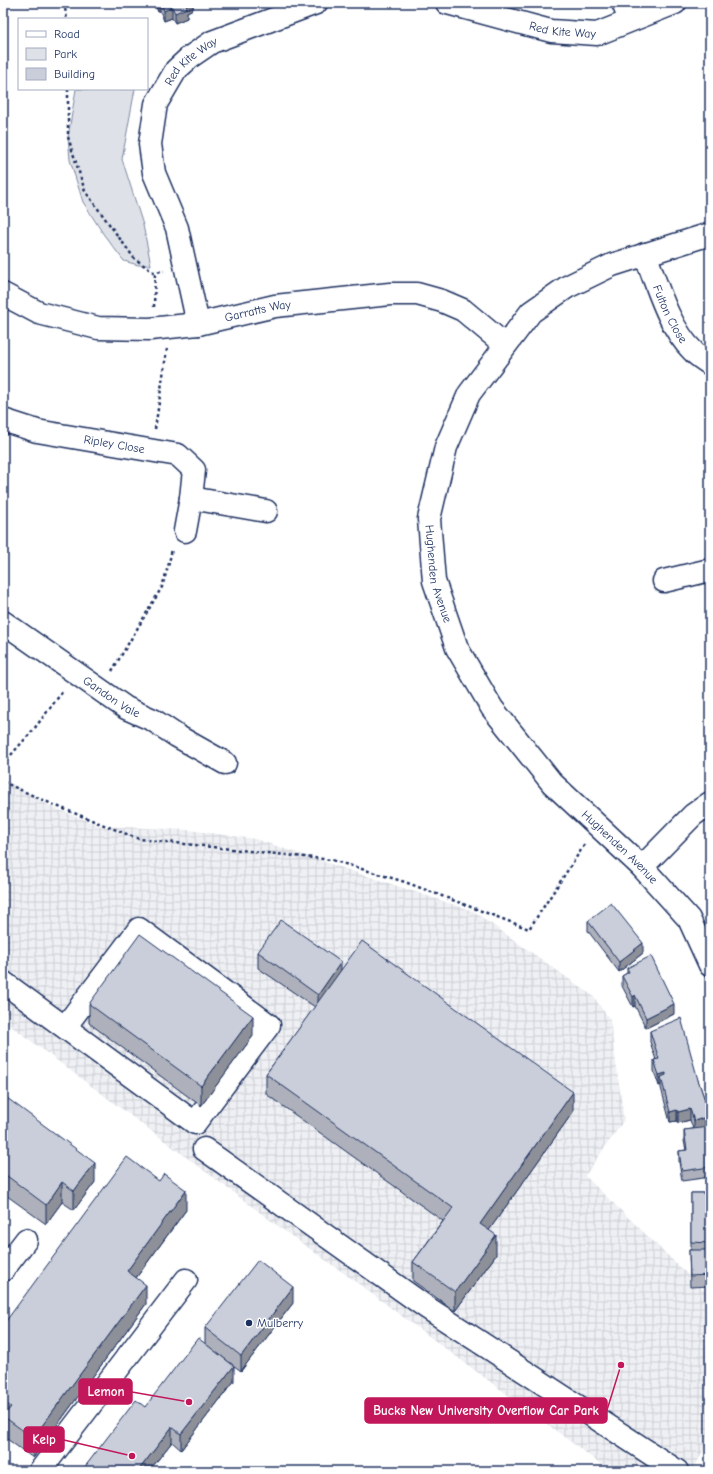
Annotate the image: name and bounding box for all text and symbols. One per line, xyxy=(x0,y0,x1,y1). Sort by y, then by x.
legend xyxy=(18,18,148,90)
street label: Red Kite Way xyxy=(528,18,597,41)
text: Road xyxy=(54,27,80,41)
street label: Red Kite Way xyxy=(162,34,220,88)
text: Park xyxy=(54,47,77,61)
text: Building xyxy=(54,67,95,81)
street label: Fulton Close xyxy=(650,283,690,346)
street label: Garratts Way xyxy=(223,297,292,325)
street label: Ripley Close xyxy=(83,432,146,456)
street label: Hughenden Avenue xyxy=(422,524,455,624)
street label: Gandon Vale xyxy=(80,673,142,720)
street label: Hughenden Avenue xyxy=(579,807,661,887)
place label: Mulberry xyxy=(257,1316,304,1330)
marker: Mulberry xyxy=(244,1318,254,1328)
callout: Lemon xyxy=(79,1379,132,1404)
text: Lemon xyxy=(87,1384,125,1399)
callout: Bucks New University Overflow Car Park xyxy=(365,1398,607,1423)
text: Bucks New University Overflow Car Park xyxy=(373,1403,600,1418)
callout: Kelp xyxy=(24,1427,64,1452)
text: Kelp xyxy=(32,1432,56,1447)

